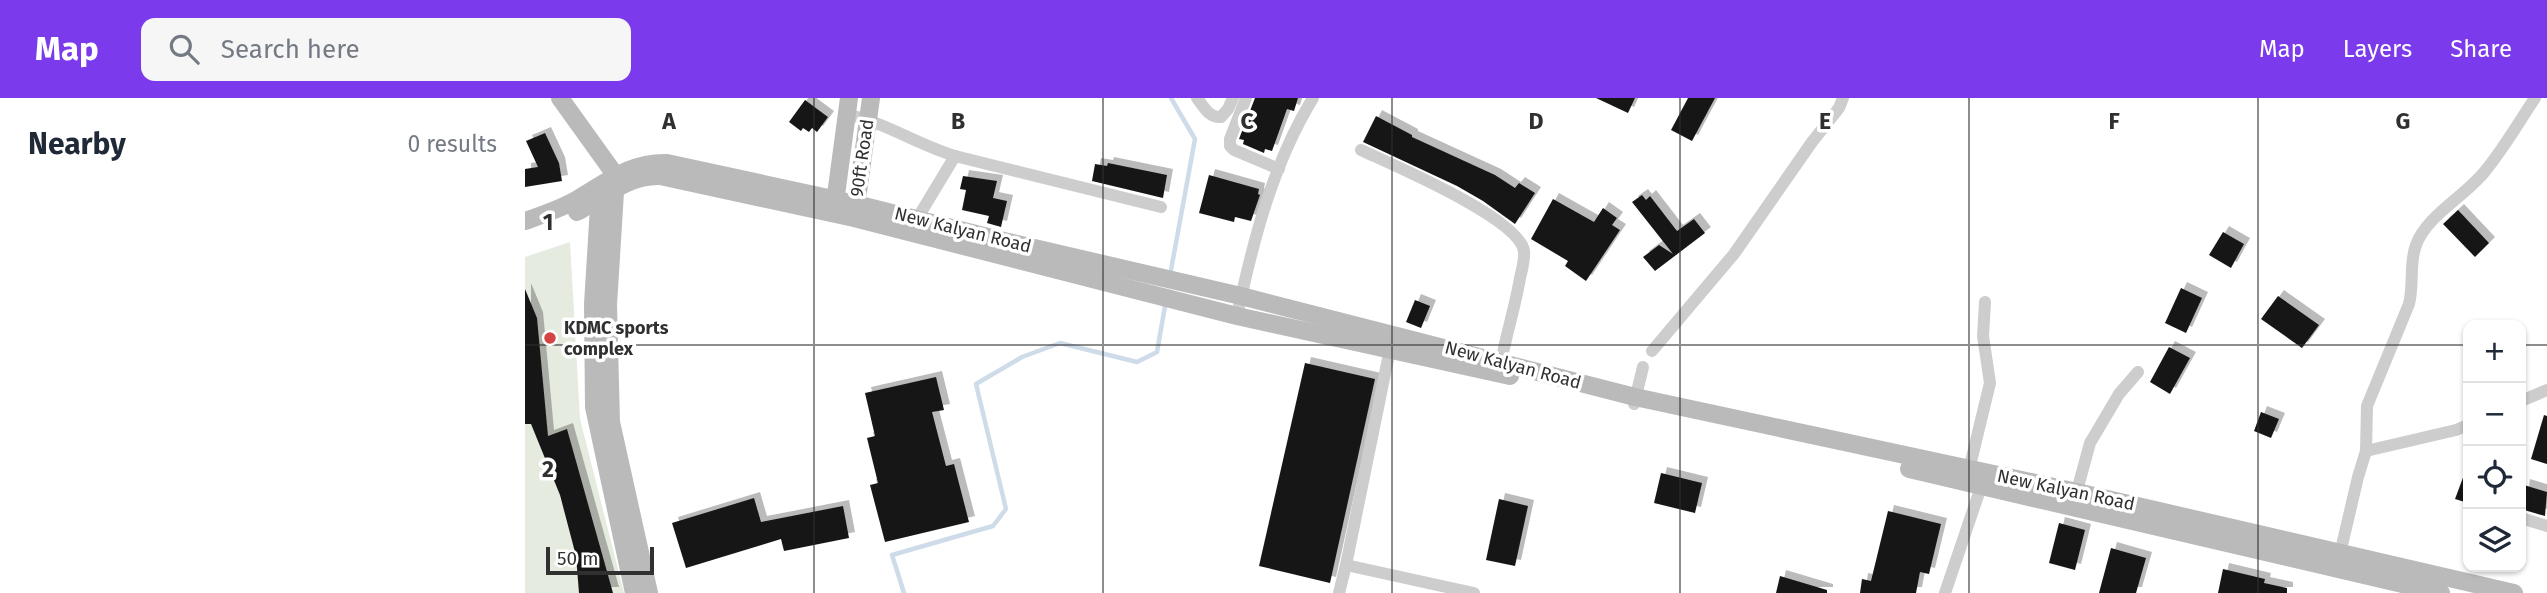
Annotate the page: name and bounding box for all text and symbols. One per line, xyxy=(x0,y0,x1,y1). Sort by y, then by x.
search box xyxy=(141,18,631,81)
text: Map xyxy=(35,29,99,69)
icon: search xyxy=(165,30,203,68)
text: Search here xyxy=(221,34,360,65)
text: Map xyxy=(2259,35,2305,63)
text: Layers xyxy=(2343,35,2412,63)
text: Share xyxy=(2450,35,2512,63)
text: A xyxy=(661,107,676,135)
text: B xyxy=(951,107,965,135)
text: C xyxy=(1240,107,1254,135)
text: D xyxy=(1529,107,1544,135)
text: E xyxy=(1819,107,1831,135)
text: F xyxy=(2108,107,2120,135)
text: G xyxy=(2396,107,2410,135)
street label: 90ft Road xyxy=(846,118,878,198)
text: Nearby xyxy=(28,126,126,162)
text: 0 results xyxy=(407,130,497,158)
street label: New Kalyan Road xyxy=(892,202,1034,258)
text: 1 xyxy=(543,208,553,236)
place label: KDMC sports complex xyxy=(564,317,669,360)
map controls xyxy=(2463,320,2526,572)
button: + xyxy=(2463,320,2526,383)
marker: KDMC sports complex xyxy=(542,330,558,346)
street label: New Kalyan Road xyxy=(1442,336,1584,394)
button: − xyxy=(2463,383,2526,446)
button: locate xyxy=(2463,446,2526,509)
text: 2 xyxy=(542,455,554,483)
street label: New Kalyan Road xyxy=(1995,465,2137,515)
button: layers xyxy=(2463,509,2526,572)
scale bar xyxy=(546,544,655,576)
text: 50 m xyxy=(557,547,598,570)

